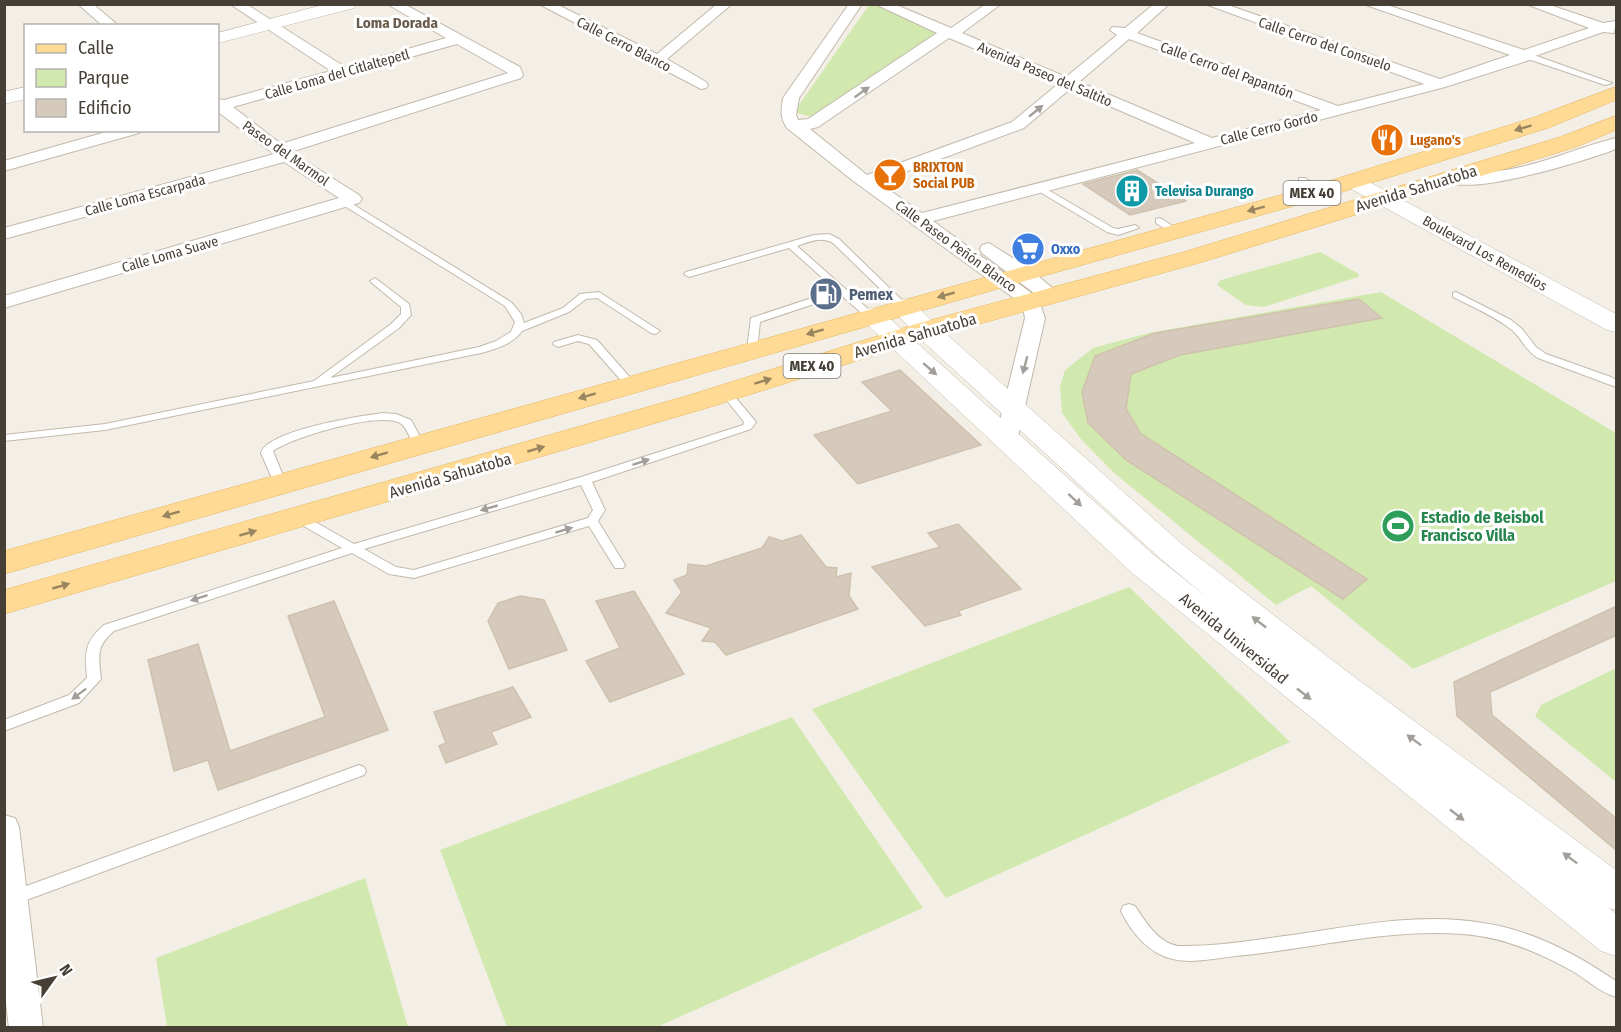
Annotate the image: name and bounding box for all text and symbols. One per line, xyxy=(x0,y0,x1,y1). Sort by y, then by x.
street label: Calle Cerro Blanco xyxy=(574,13,674,76)
district label: Loma Dorada xyxy=(356,14,438,32)
street label: Calle Cerro del Consuelo xyxy=(1256,14,1393,75)
legend xyxy=(24,24,219,132)
text: Calle xyxy=(78,37,114,59)
street label: Avenida Paseo del Saltito xyxy=(975,38,1115,111)
street label: Calle Cerro del Papantón xyxy=(1158,38,1296,102)
street label: Calle Loma del Citlaltepetl xyxy=(263,46,412,103)
text: Parque xyxy=(78,67,129,89)
one-way arrow xyxy=(853,86,869,98)
text: Edificio xyxy=(78,97,131,119)
one-way arrow xyxy=(1028,105,1043,118)
street label: Calle Cerro Gordo xyxy=(1219,108,1320,149)
street label: Paseo del Marmol xyxy=(239,117,333,190)
restaurant icon: Lugano's xyxy=(1369,122,1405,158)
one-way arrow xyxy=(1514,124,1532,134)
place label: Lugano's xyxy=(1410,132,1461,149)
bar icon: BRIXTON Social PUB xyxy=(872,157,908,193)
place label: BRIXTON Social PUB xyxy=(913,159,975,192)
street label: Avenida Sahuatoba xyxy=(1353,161,1479,216)
street label: Calle Loma Escarpada xyxy=(83,171,207,220)
building icon: Televisa Durango xyxy=(1114,173,1150,209)
road number: MEX 40 xyxy=(1284,181,1340,205)
place label: Televisa Durango xyxy=(1155,183,1254,200)
street label: Calle Paseo Peñón Blanco xyxy=(892,197,1020,296)
one-way arrow xyxy=(1246,205,1264,214)
street label: Boulevard Los Remedios xyxy=(1419,212,1550,295)
supermarket icon: Oxxo xyxy=(1010,231,1046,267)
street label: Calle Loma Suave xyxy=(120,233,220,276)
place label: Oxxo xyxy=(1051,241,1081,258)
fuel station icon: Pemex xyxy=(808,276,844,312)
place label: Pemex xyxy=(849,285,893,304)
one-way arrow xyxy=(937,291,955,300)
street label: Avenida Sahuatoba xyxy=(852,309,978,362)
one-way arrow xyxy=(806,328,824,337)
road number: MEX 40 xyxy=(784,354,840,378)
one-way arrow xyxy=(1019,355,1029,374)
one-way arrow xyxy=(923,362,938,376)
one-way arrow xyxy=(754,376,772,385)
one-way arrow xyxy=(577,392,596,402)
one-way arrow xyxy=(527,444,545,453)
street label: Avenida Sahuatoba xyxy=(387,449,513,502)
one-way arrow xyxy=(370,451,388,460)
one-way arrow xyxy=(632,457,650,466)
one-way arrow xyxy=(1067,493,1082,506)
one-way arrow xyxy=(480,504,498,513)
sports icon: Estadio de Beisbol Francisco Villa xyxy=(1380,508,1416,544)
place label: Estadio de Beisbol Francisco Villa xyxy=(1421,508,1544,545)
one-way arrow xyxy=(162,510,180,519)
one-way arrow xyxy=(555,525,573,534)
one-way arrow xyxy=(239,528,257,537)
one-way arrow xyxy=(52,581,70,590)
street label: Avenida Universidad xyxy=(1176,589,1292,688)
one-way arrow xyxy=(190,594,208,603)
one-way arrow xyxy=(1252,616,1267,628)
one-way arrow xyxy=(1296,687,1311,699)
one-way arrow xyxy=(72,688,88,700)
one-way arrow xyxy=(1406,734,1422,747)
one-way arrow xyxy=(1449,808,1464,820)
one-way arrow xyxy=(1562,851,1578,864)
north arrow xyxy=(24,948,84,1008)
text: N xyxy=(55,961,77,979)

